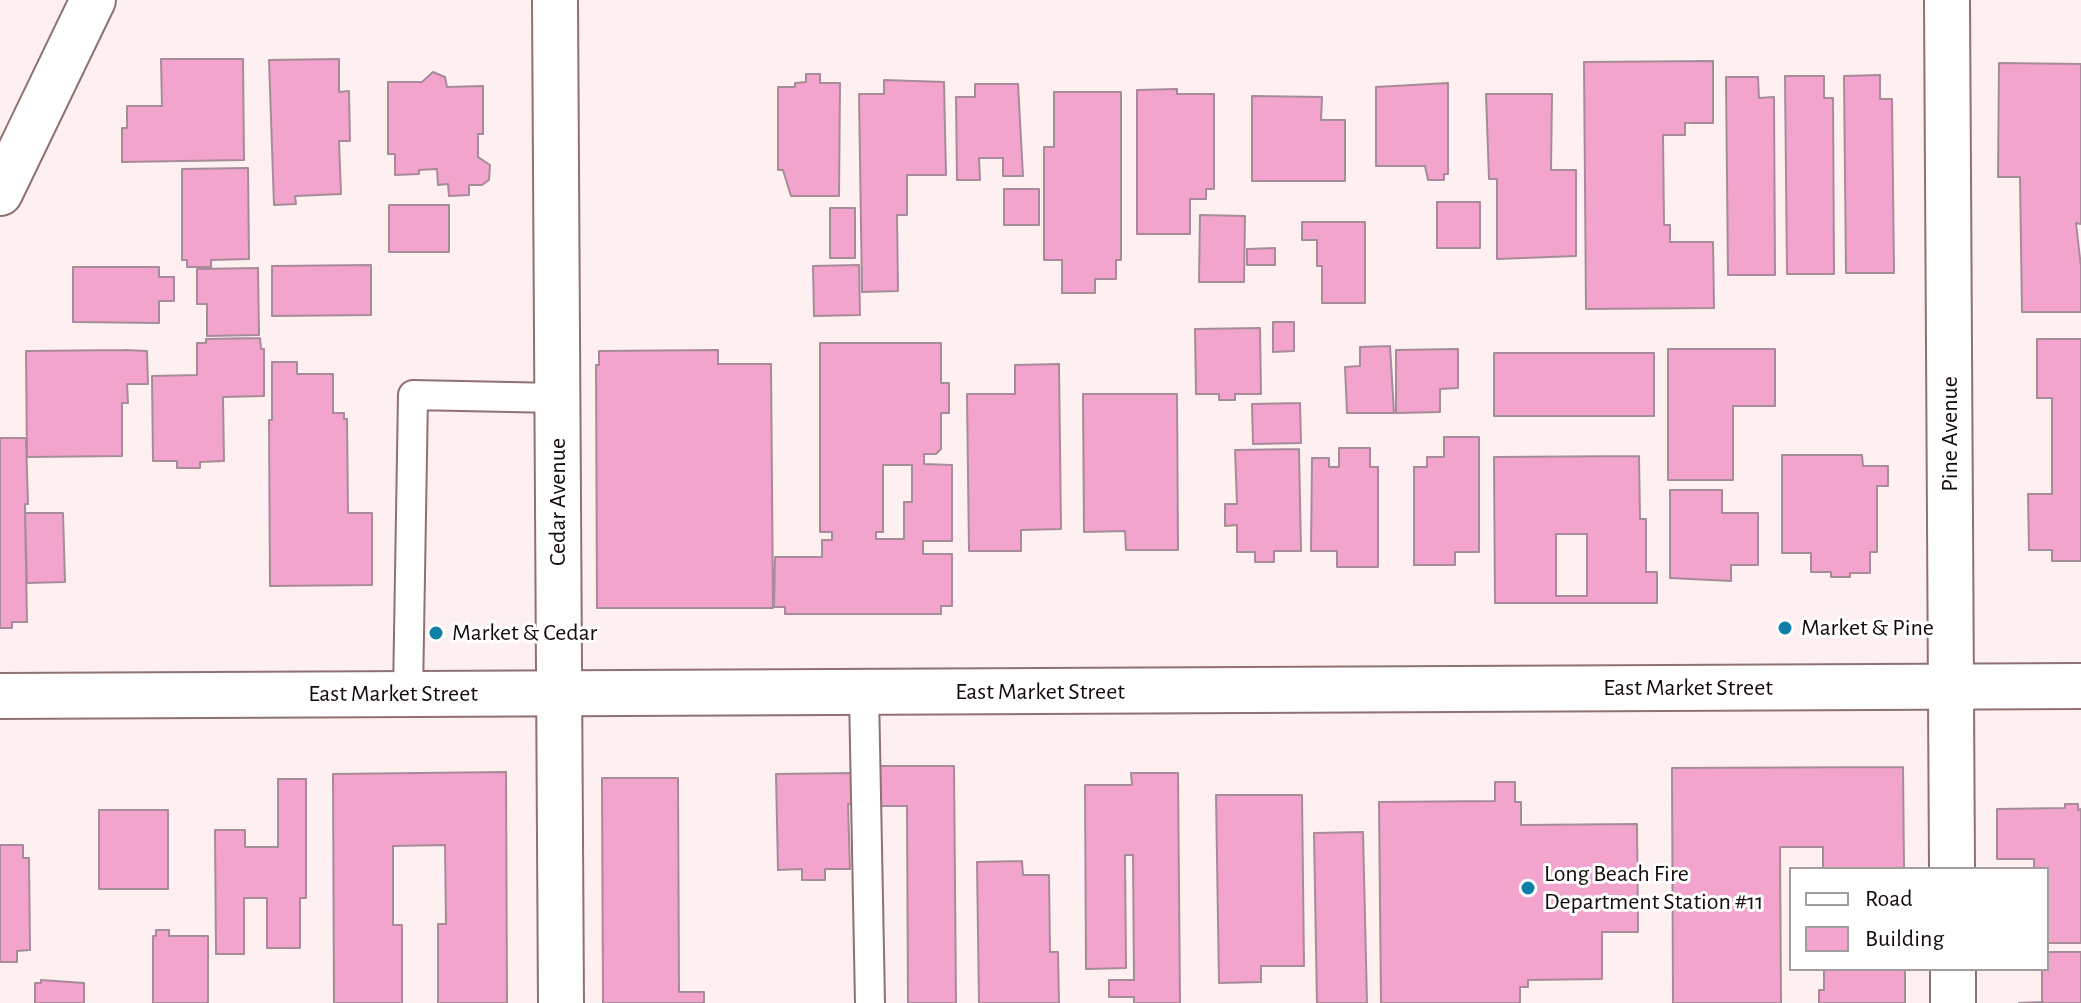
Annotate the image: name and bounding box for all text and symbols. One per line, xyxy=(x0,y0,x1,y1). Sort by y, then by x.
street label: Pine Avenue xyxy=(1936,376,1964,492)
street label: Cedar Avenue xyxy=(544,438,572,566)
place label: Market & Pine xyxy=(1801,614,1934,642)
place label: Market & Cedar xyxy=(452,619,597,647)
marker: Market & Pine xyxy=(1776,619,1794,637)
marker: Market & Cedar xyxy=(427,624,445,642)
street label: East Market Street xyxy=(1603,674,1773,702)
street label: East Market Street xyxy=(955,678,1125,706)
street label: East Market Street xyxy=(308,680,478,708)
place label: Long Beach Fire Department Station #11 xyxy=(1544,860,1764,916)
legend xyxy=(1789,867,2049,971)
marker: Long Beach Fire Department Station #11 xyxy=(1519,879,1537,897)
text: Road xyxy=(1865,887,1913,911)
text: Building xyxy=(1865,927,1944,951)

